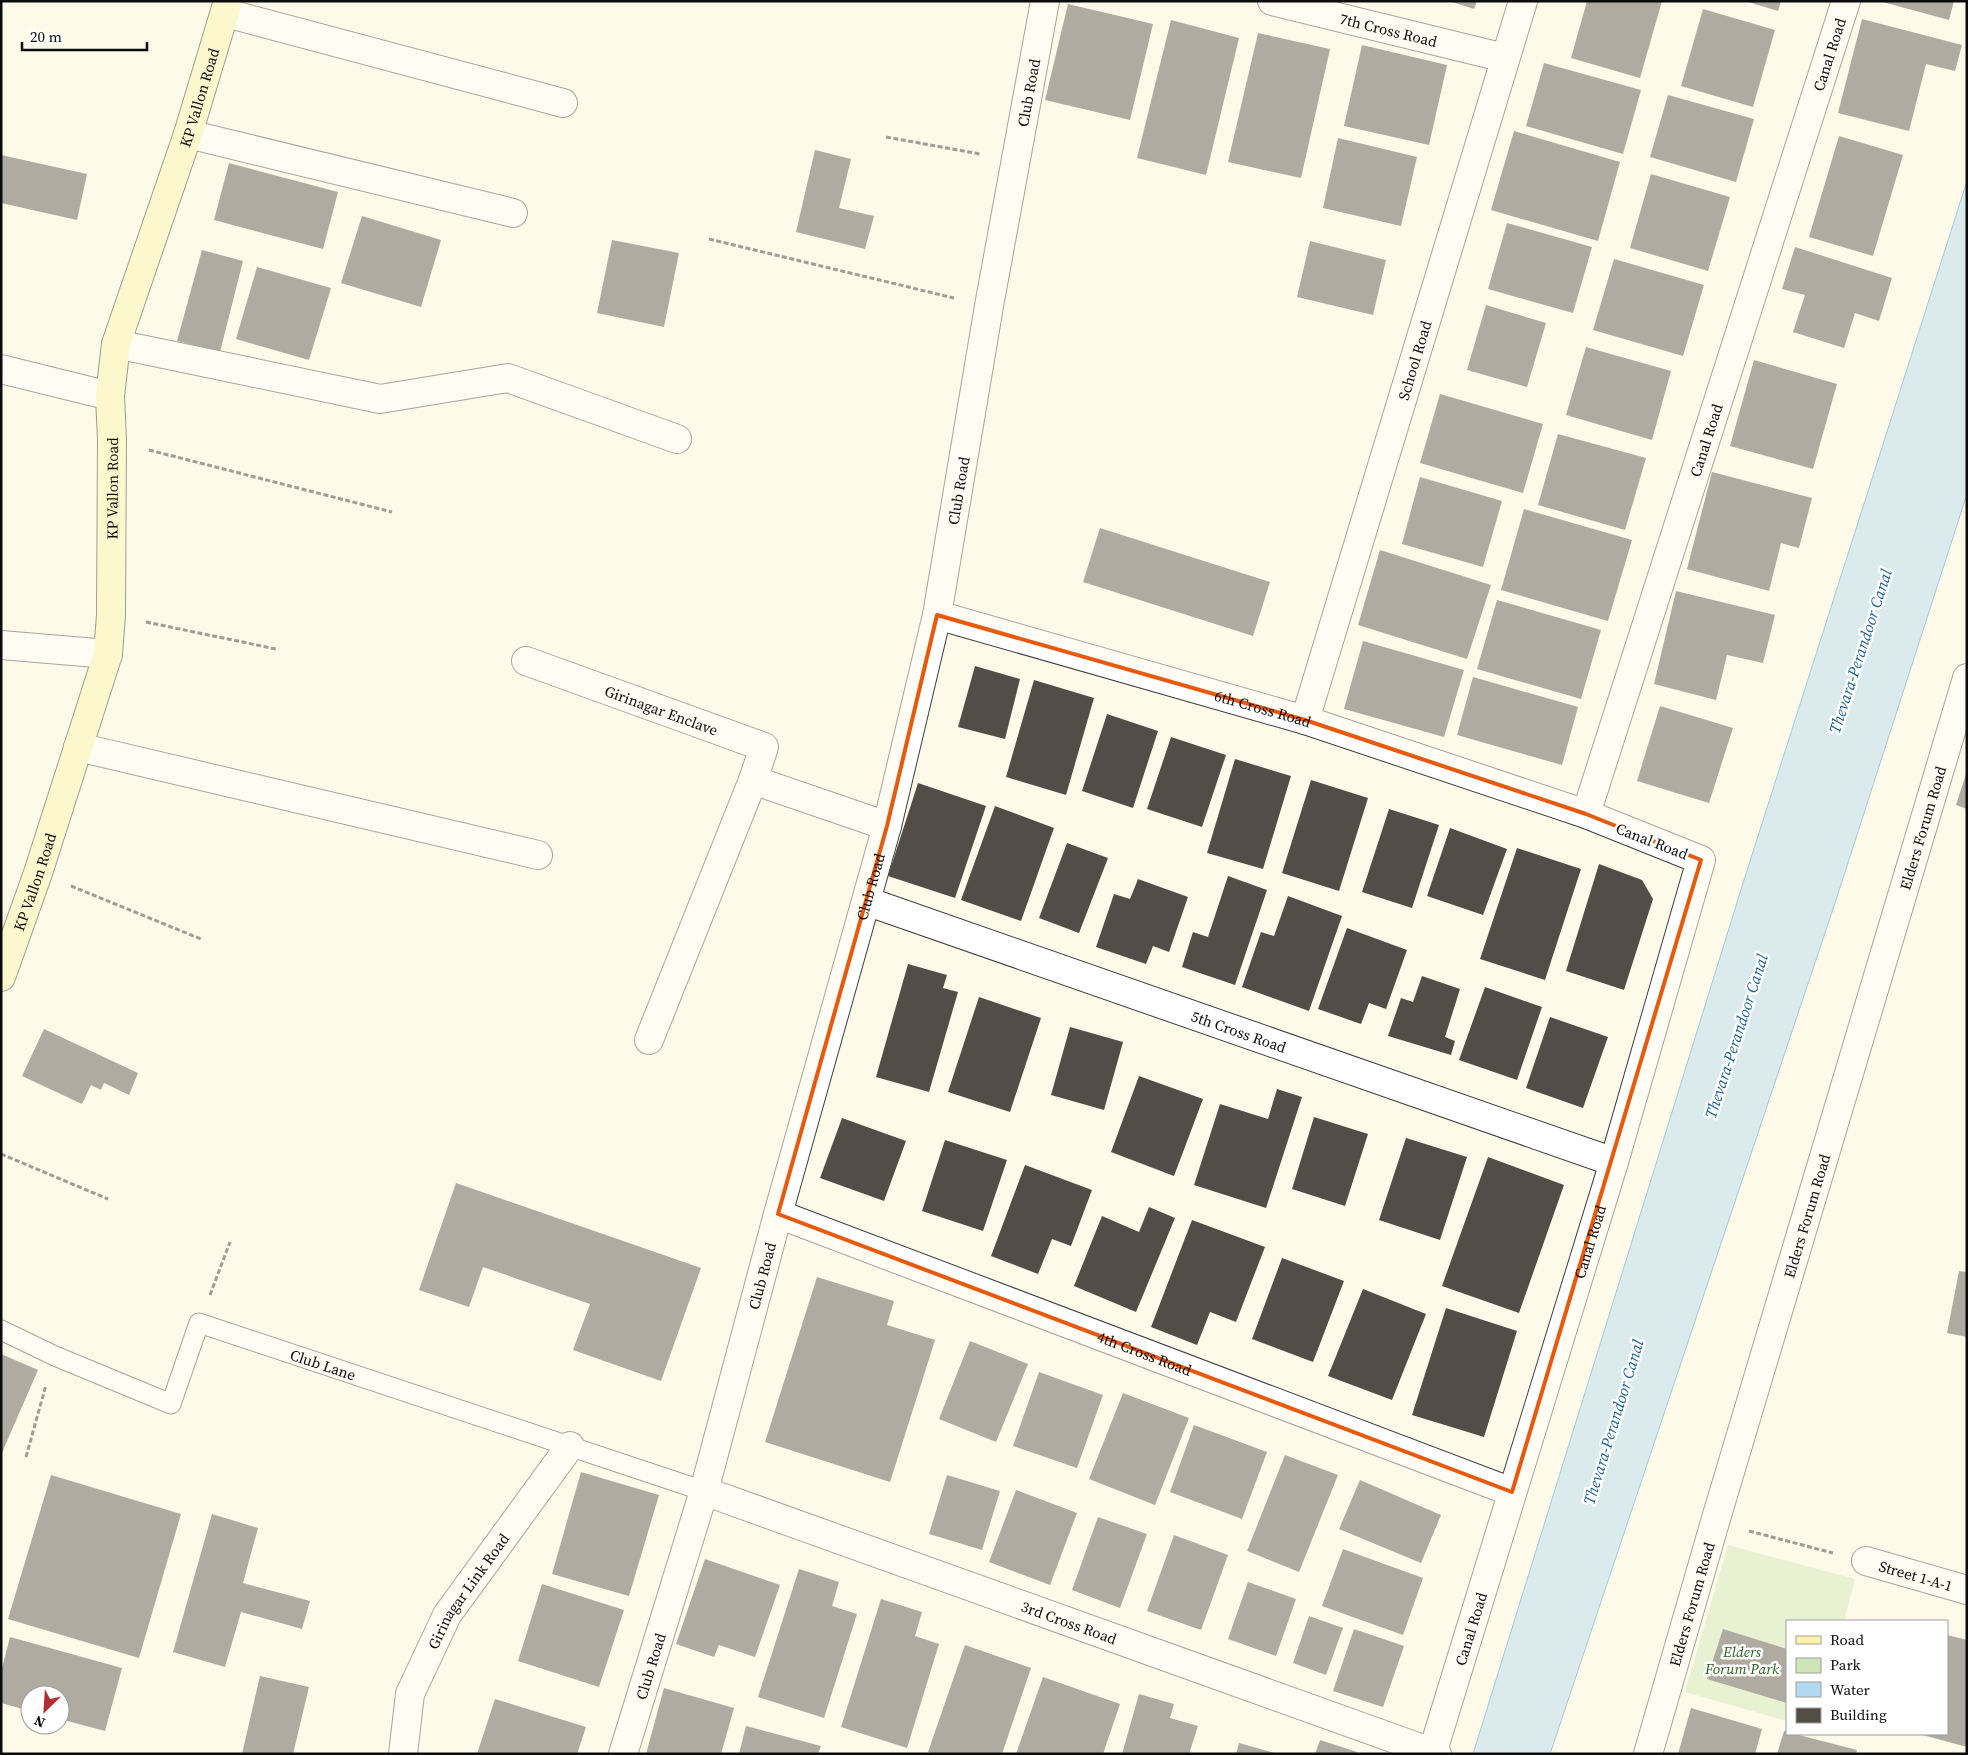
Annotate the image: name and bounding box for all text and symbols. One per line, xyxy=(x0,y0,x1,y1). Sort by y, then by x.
street label: 7th Cross Road xyxy=(1338,8,1440,52)
street label: Canal Road xyxy=(1807,15,1851,94)
scale bar xyxy=(22,20,148,52)
text: 20 m xyxy=(30,26,62,47)
street label: KP Vallon Road xyxy=(174,45,224,150)
street label: Club Road xyxy=(1012,57,1045,128)
street label: School Road xyxy=(1392,317,1436,403)
street label: Canal Road xyxy=(1684,400,1727,479)
street label: KP Vallon Road xyxy=(101,437,123,540)
street label: Club Road xyxy=(942,454,974,526)
water label: Thevara-Perandoor Canal xyxy=(1823,566,1897,736)
street label: Girinagar Enclave xyxy=(602,680,721,740)
street label: 6th Cross Road xyxy=(1212,684,1314,732)
street label: Elders Forum Road xyxy=(1894,763,1951,892)
street label: Canal Road xyxy=(1613,818,1692,865)
street label: KP Vallon Road xyxy=(8,830,61,934)
street label: Club Road xyxy=(851,850,890,923)
water label: Thevara-Perandoor Canal xyxy=(1699,951,1773,1121)
street label: 5th Cross Road xyxy=(1189,1005,1290,1058)
street label: Elders Forum Road xyxy=(1778,1151,1835,1280)
street label: Canal Road xyxy=(1568,1202,1611,1281)
street label: Club Road xyxy=(742,1239,781,1312)
street label: 4th Cross Road xyxy=(1094,1325,1195,1380)
water label: Thevara-Perandoor Canal xyxy=(1577,1336,1649,1507)
street label: Club Lane xyxy=(288,1344,359,1385)
street label: Girinagar Link Road xyxy=(422,1528,514,1652)
street label: Elders Forum Road xyxy=(1663,1539,1719,1669)
street label: Street 1-A-1 xyxy=(1877,1555,1955,1596)
street label: Canal Road xyxy=(1449,1589,1492,1668)
street label: 3rd Cross Road xyxy=(1018,1595,1120,1649)
legend xyxy=(1786,1620,1948,1735)
text: Road xyxy=(1830,1629,1864,1650)
street label: Club Road xyxy=(630,1630,670,1702)
park label: Elders Forum Park xyxy=(1704,1641,1780,1679)
text: Park xyxy=(1830,1654,1862,1675)
text: Water xyxy=(1830,1679,1871,1700)
north arrow xyxy=(20,1685,70,1735)
text: Building xyxy=(1830,1704,1887,1725)
text: N xyxy=(31,1711,48,1733)

